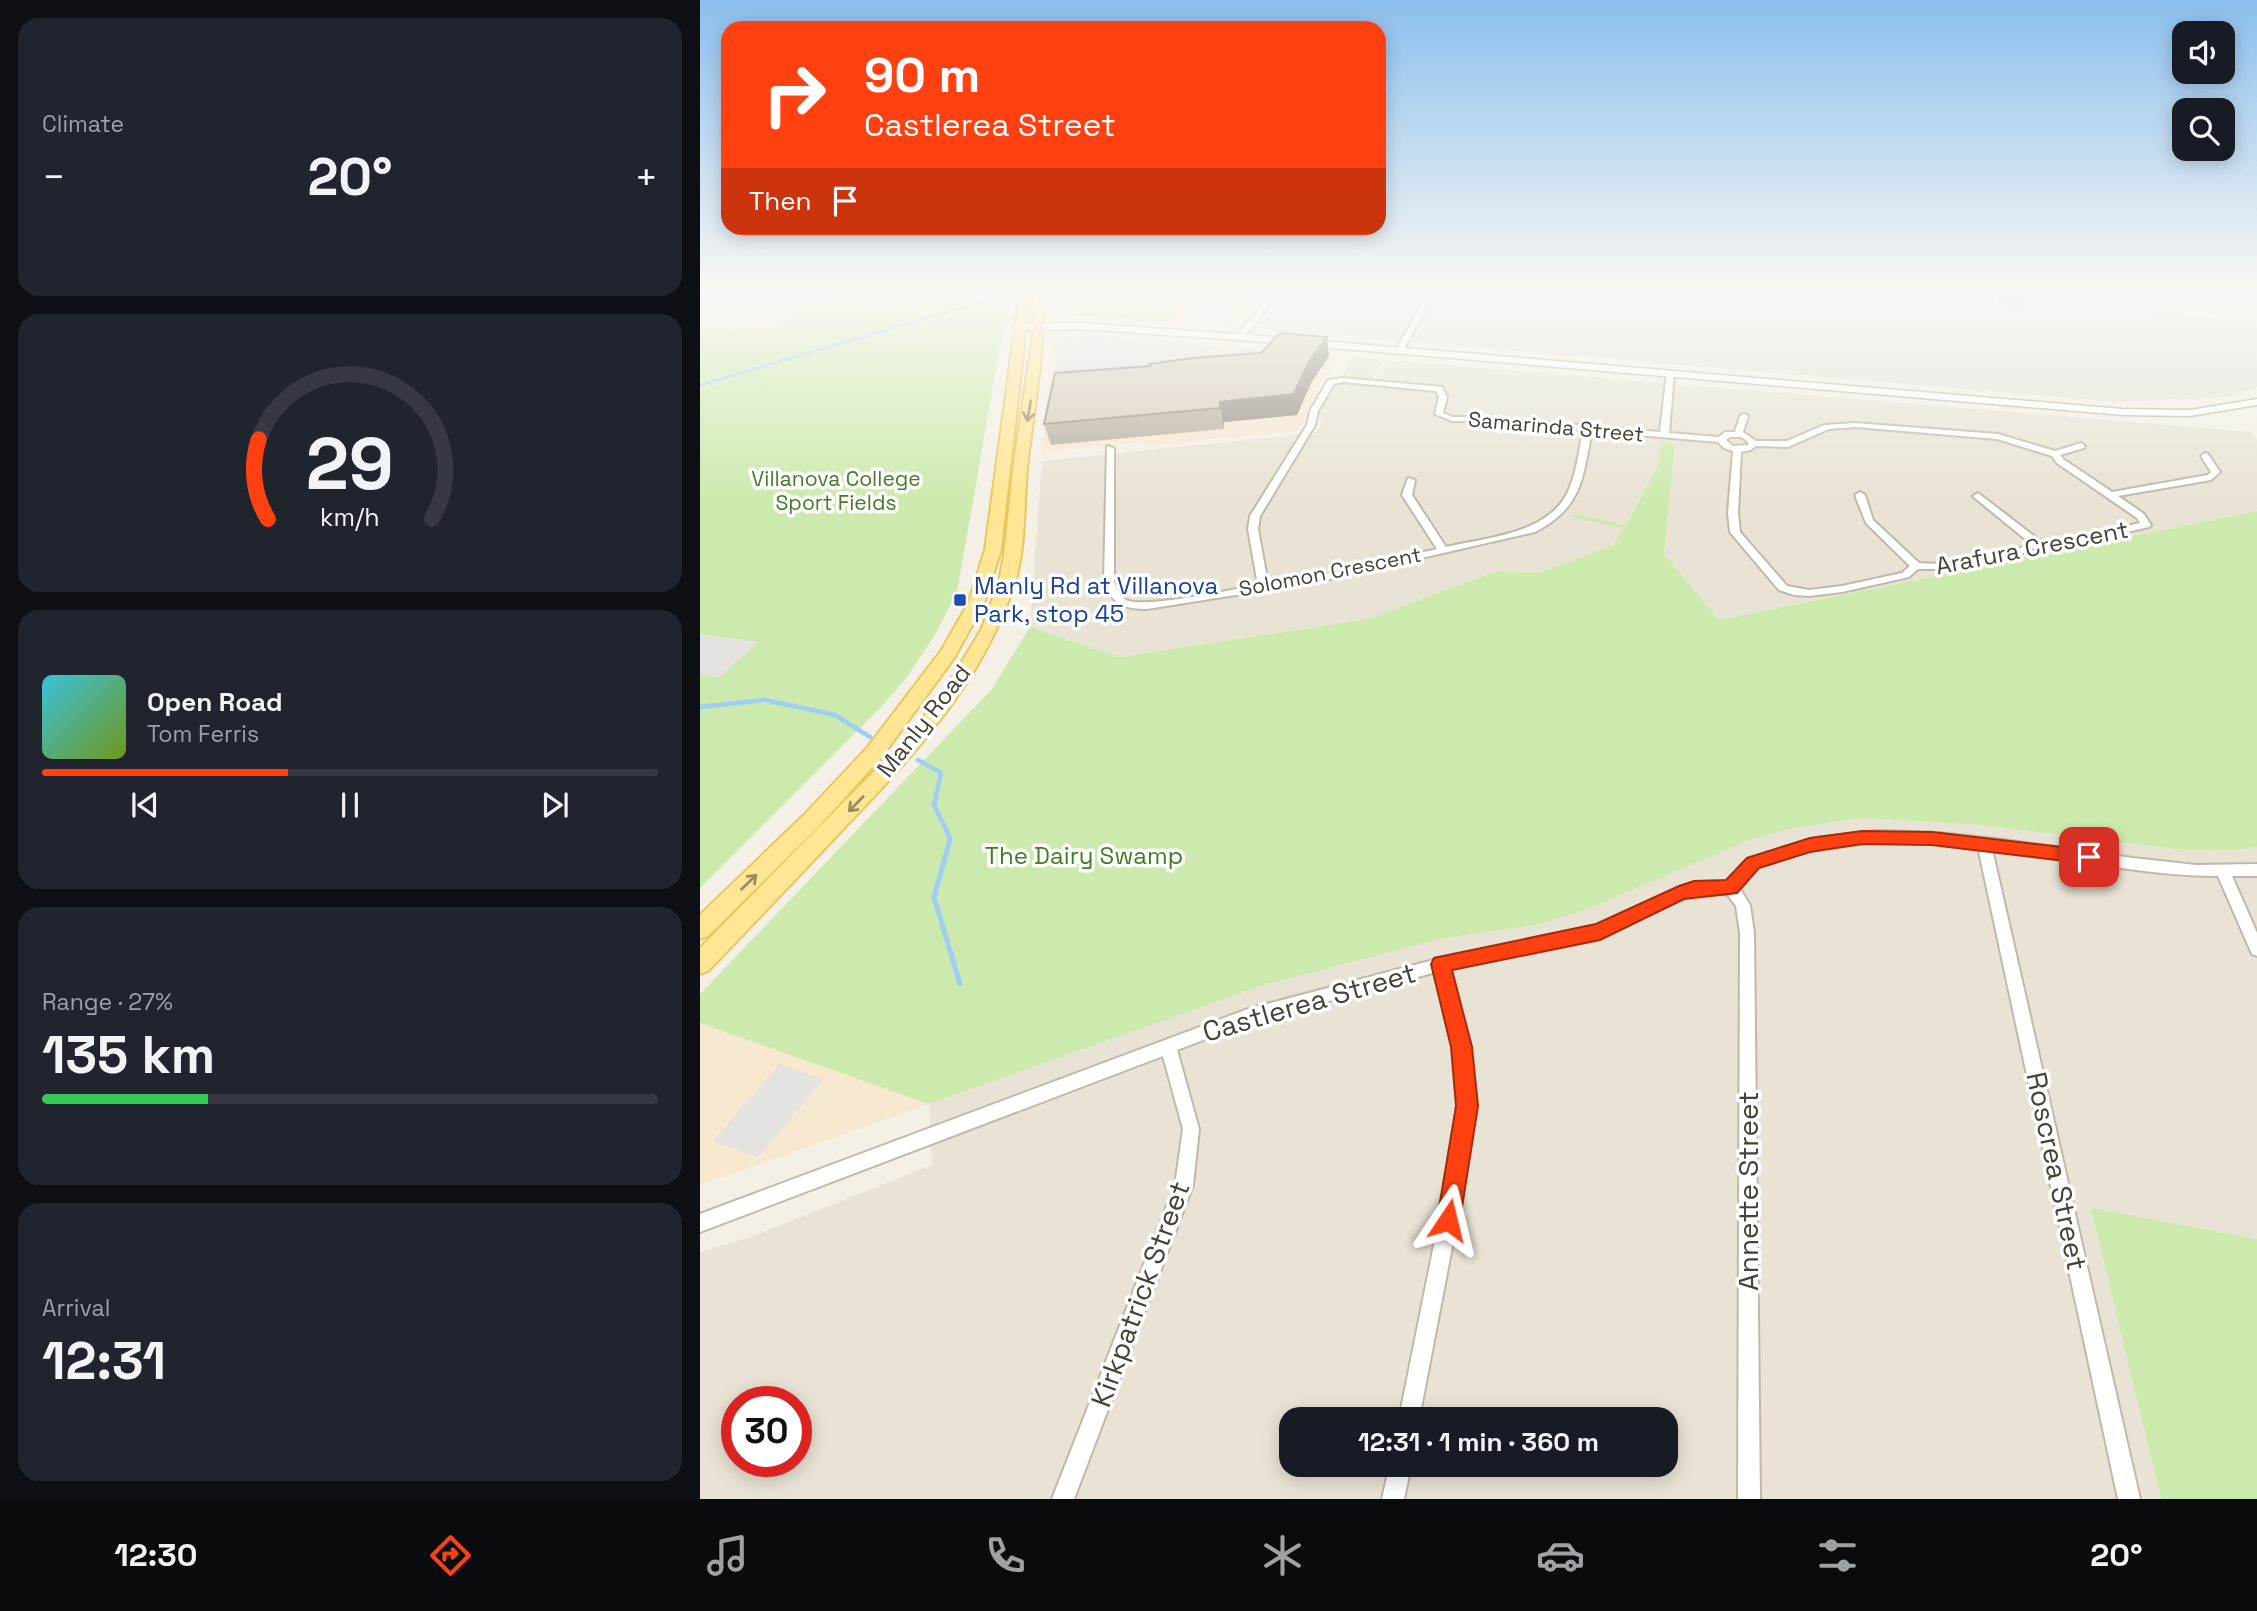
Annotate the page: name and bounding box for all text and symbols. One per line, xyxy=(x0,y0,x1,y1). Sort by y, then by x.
map controls xyxy=(2172,21,2235,161)
button: sound xyxy=(2172,21,2235,84)
text: 90 m xyxy=(864,44,980,106)
icon: right xyxy=(749,49,840,140)
button: search xyxy=(2172,98,2235,161)
text: Castlerea Street xyxy=(864,105,1116,145)
text: Climate xyxy=(42,109,124,139)
text: 20° xyxy=(307,144,393,210)
text: − xyxy=(42,153,66,201)
text: + xyxy=(634,153,658,201)
icon: arrive xyxy=(826,182,864,220)
text: Then xyxy=(749,184,812,218)
one-way arrow xyxy=(1022,399,1035,422)
street label: Samarinda Street xyxy=(1467,405,1645,448)
text: 29 xyxy=(306,418,394,511)
park label: Villanova College Sport Fields xyxy=(751,465,921,516)
text: km/h xyxy=(320,501,380,533)
street label: Arafura Crescent xyxy=(1933,514,2131,581)
street label: Solomon Crescent xyxy=(1237,541,1423,602)
place label: Manly Rd at Villanova Park, stop 45 xyxy=(974,570,1219,629)
marker: Manly Rd at Villanova Park, stop 45 xyxy=(952,592,968,608)
street label: Manly Road xyxy=(870,658,977,783)
text: Open Road xyxy=(147,685,283,719)
text: Tom Ferris xyxy=(147,719,259,749)
icon: previous xyxy=(126,786,164,824)
icon: pause xyxy=(331,786,369,824)
icon: next xyxy=(536,786,574,824)
one-way arrow xyxy=(847,796,864,813)
pin xyxy=(2059,827,2119,887)
icon: arrive xyxy=(2070,838,2108,876)
park label: The Dairy Swamp xyxy=(985,840,1183,871)
one-way arrow xyxy=(740,873,757,890)
street label: Castlerea Street xyxy=(1198,954,1420,1050)
text: Range · 27% xyxy=(42,987,173,1017)
text: 135 km xyxy=(42,1022,215,1088)
street label: Roscrea Street xyxy=(2018,1068,2096,1274)
street label: Annette Street xyxy=(1730,1091,1766,1291)
street label: Kirkpatrick Street xyxy=(1082,1176,1198,1412)
position arrow xyxy=(1411,1183,1485,1257)
text: Arrival xyxy=(42,1293,110,1323)
text: 12:31 xyxy=(42,1328,166,1394)
speed limit sign: 30 xyxy=(721,1386,812,1477)
text: 12:31 · 1 min · 360 m xyxy=(1358,1425,1599,1459)
icon: directions xyxy=(426,1531,475,1580)
icon: music xyxy=(703,1531,752,1580)
icon: phone xyxy=(981,1531,1030,1580)
icon: climate xyxy=(1258,1531,1307,1580)
icon: car xyxy=(1536,1531,1585,1580)
icon: filters xyxy=(1813,1531,1862,1580)
text: 12:30 xyxy=(114,1535,197,1575)
text: 20° xyxy=(2090,1535,2143,1575)

